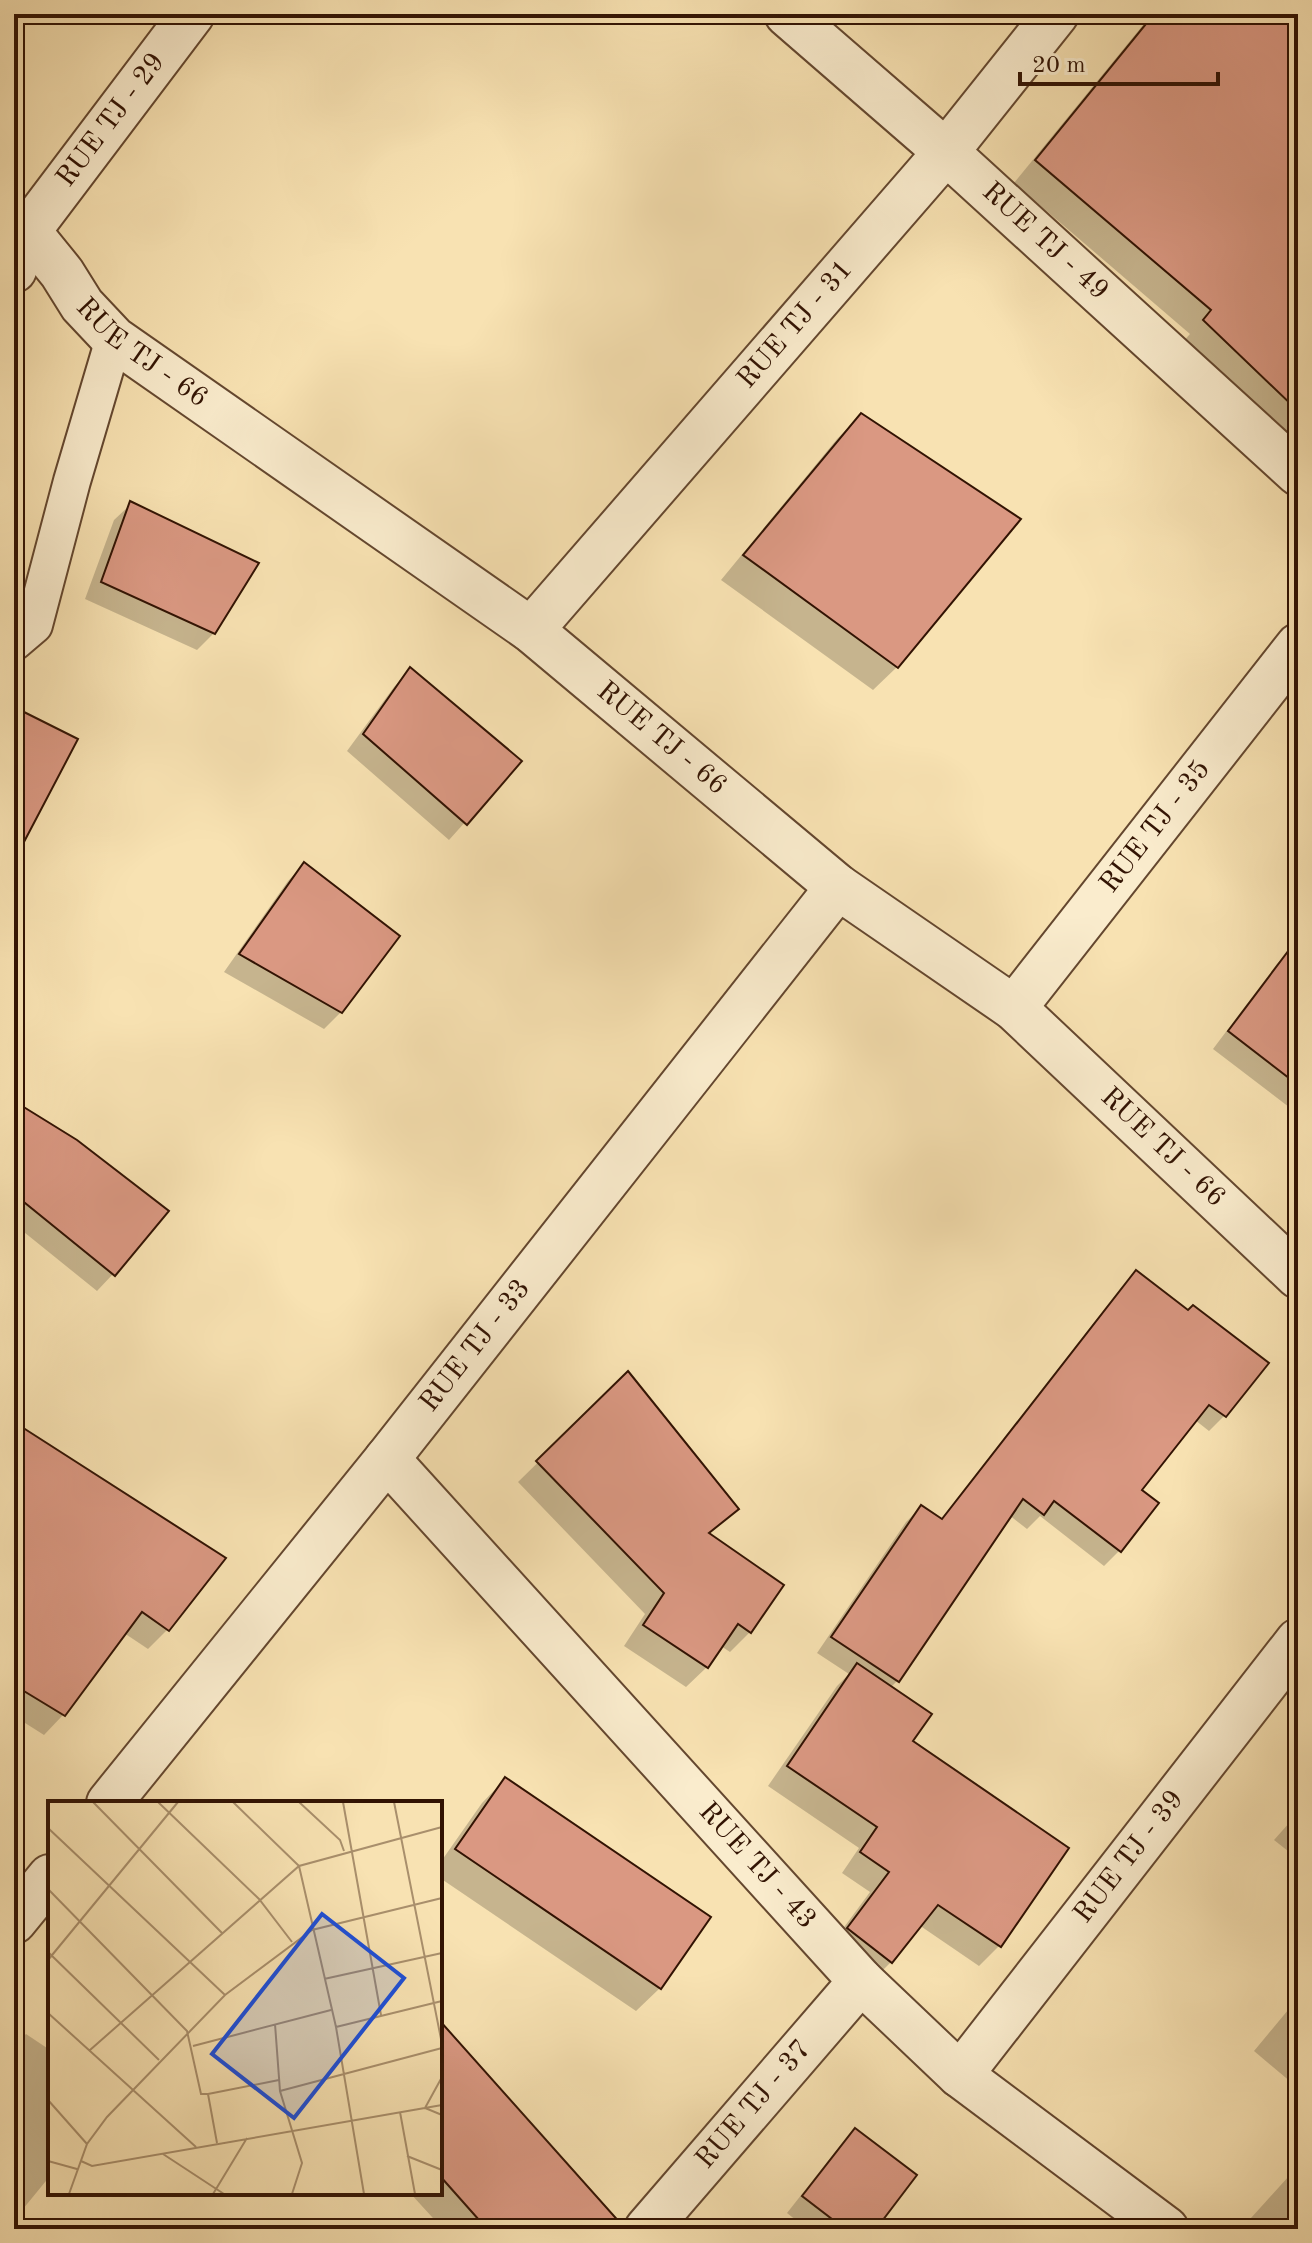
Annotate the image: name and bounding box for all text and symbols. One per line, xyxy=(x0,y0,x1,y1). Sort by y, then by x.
scale bar xyxy=(1020,36,1218,86)
street label: RUE TJ - 29 xyxy=(52,48,171,193)
text: 20 m xyxy=(1032,54,1086,78)
street label: RUE TJ - 49 xyxy=(976,178,1113,306)
street label: RUE TJ - 31 xyxy=(733,255,859,394)
street label: RUE TJ - 66 xyxy=(70,293,212,414)
street label: RUE TJ - 66 xyxy=(591,677,732,801)
street label: RUE TJ - 35 xyxy=(1096,756,1216,899)
street label: RUE TJ - 66 xyxy=(1095,1083,1230,1213)
street label: RUE TJ - 33 xyxy=(416,1275,536,1418)
street label: RUE TJ - 39 xyxy=(1069,1786,1190,1929)
street label: RUE TJ - 43 xyxy=(693,1798,821,1935)
inset map xyxy=(48,1801,442,2195)
street label: RUE TJ - 37 xyxy=(691,2035,817,2174)

